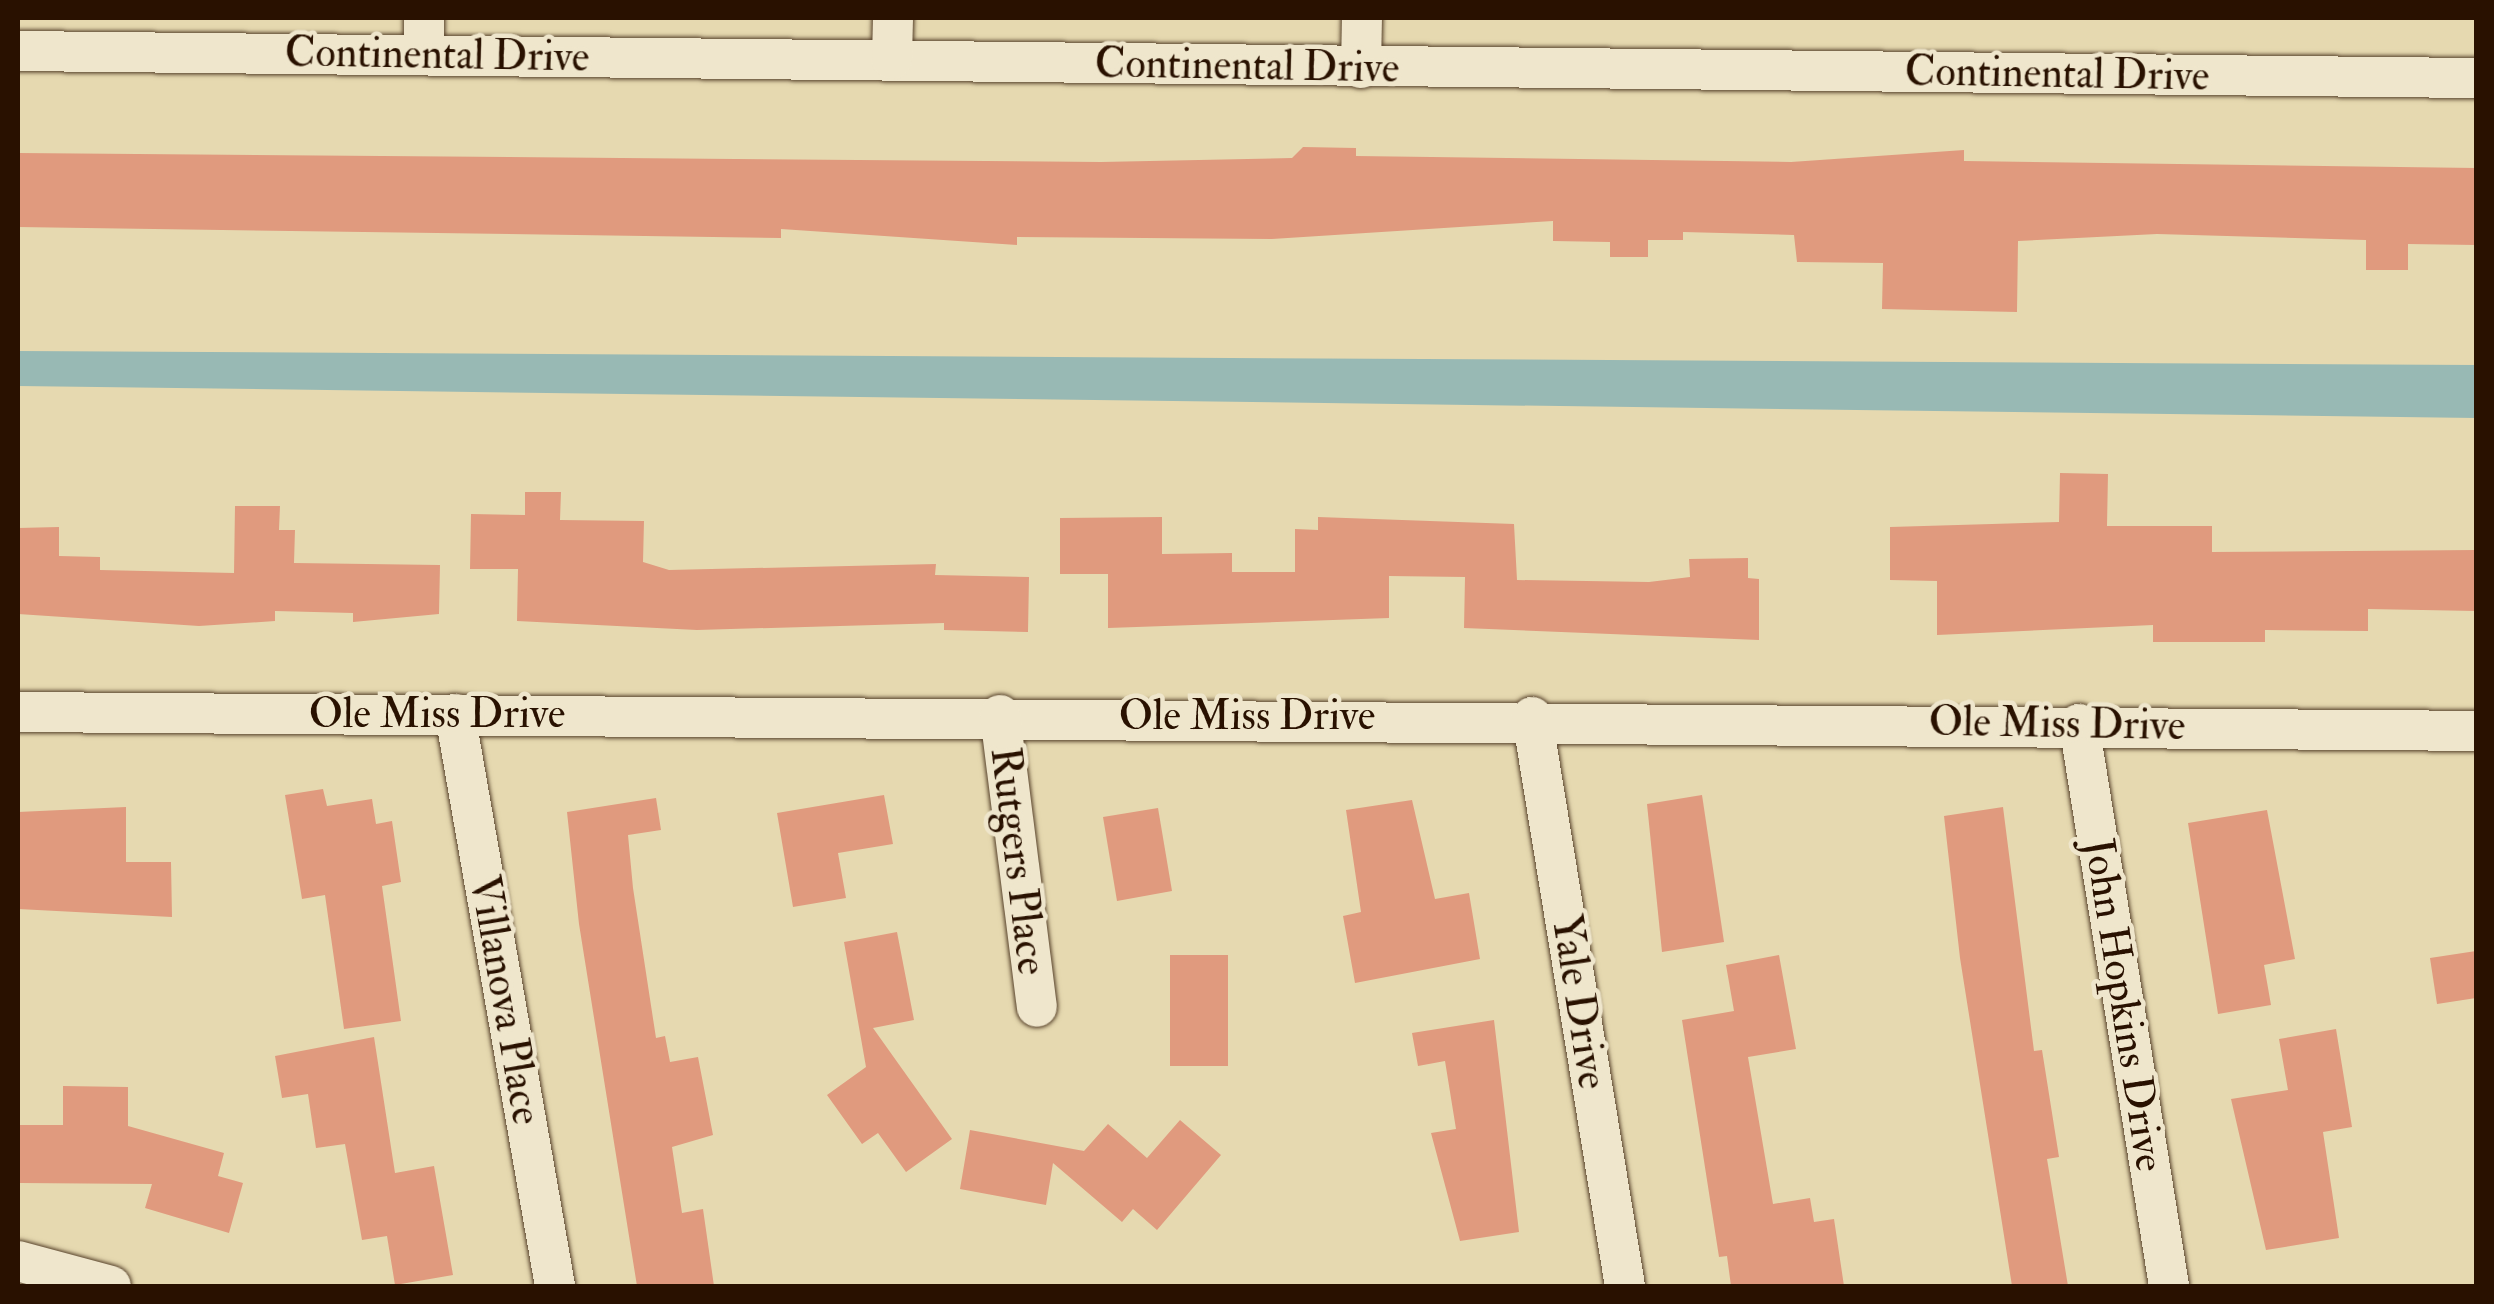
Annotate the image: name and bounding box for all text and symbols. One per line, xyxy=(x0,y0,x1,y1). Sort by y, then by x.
street label: Continental Drive xyxy=(284,27,590,83)
street label: Continental Drive xyxy=(1094,38,1400,94)
street label: Continental Drive xyxy=(1904,46,2210,102)
street label: Ole Miss Drive xyxy=(309,689,565,739)
street label: Ole Miss Drive xyxy=(1119,691,1375,741)
street label: Ole Miss Drive xyxy=(1928,697,2186,751)
street label: Rutgers Place xyxy=(979,744,1057,978)
street label: John Hopkins Drive xyxy=(2073,835,2175,1175)
street label: Villanova Place xyxy=(458,872,552,1128)
street label: Yale Drive xyxy=(1540,911,1618,1093)

